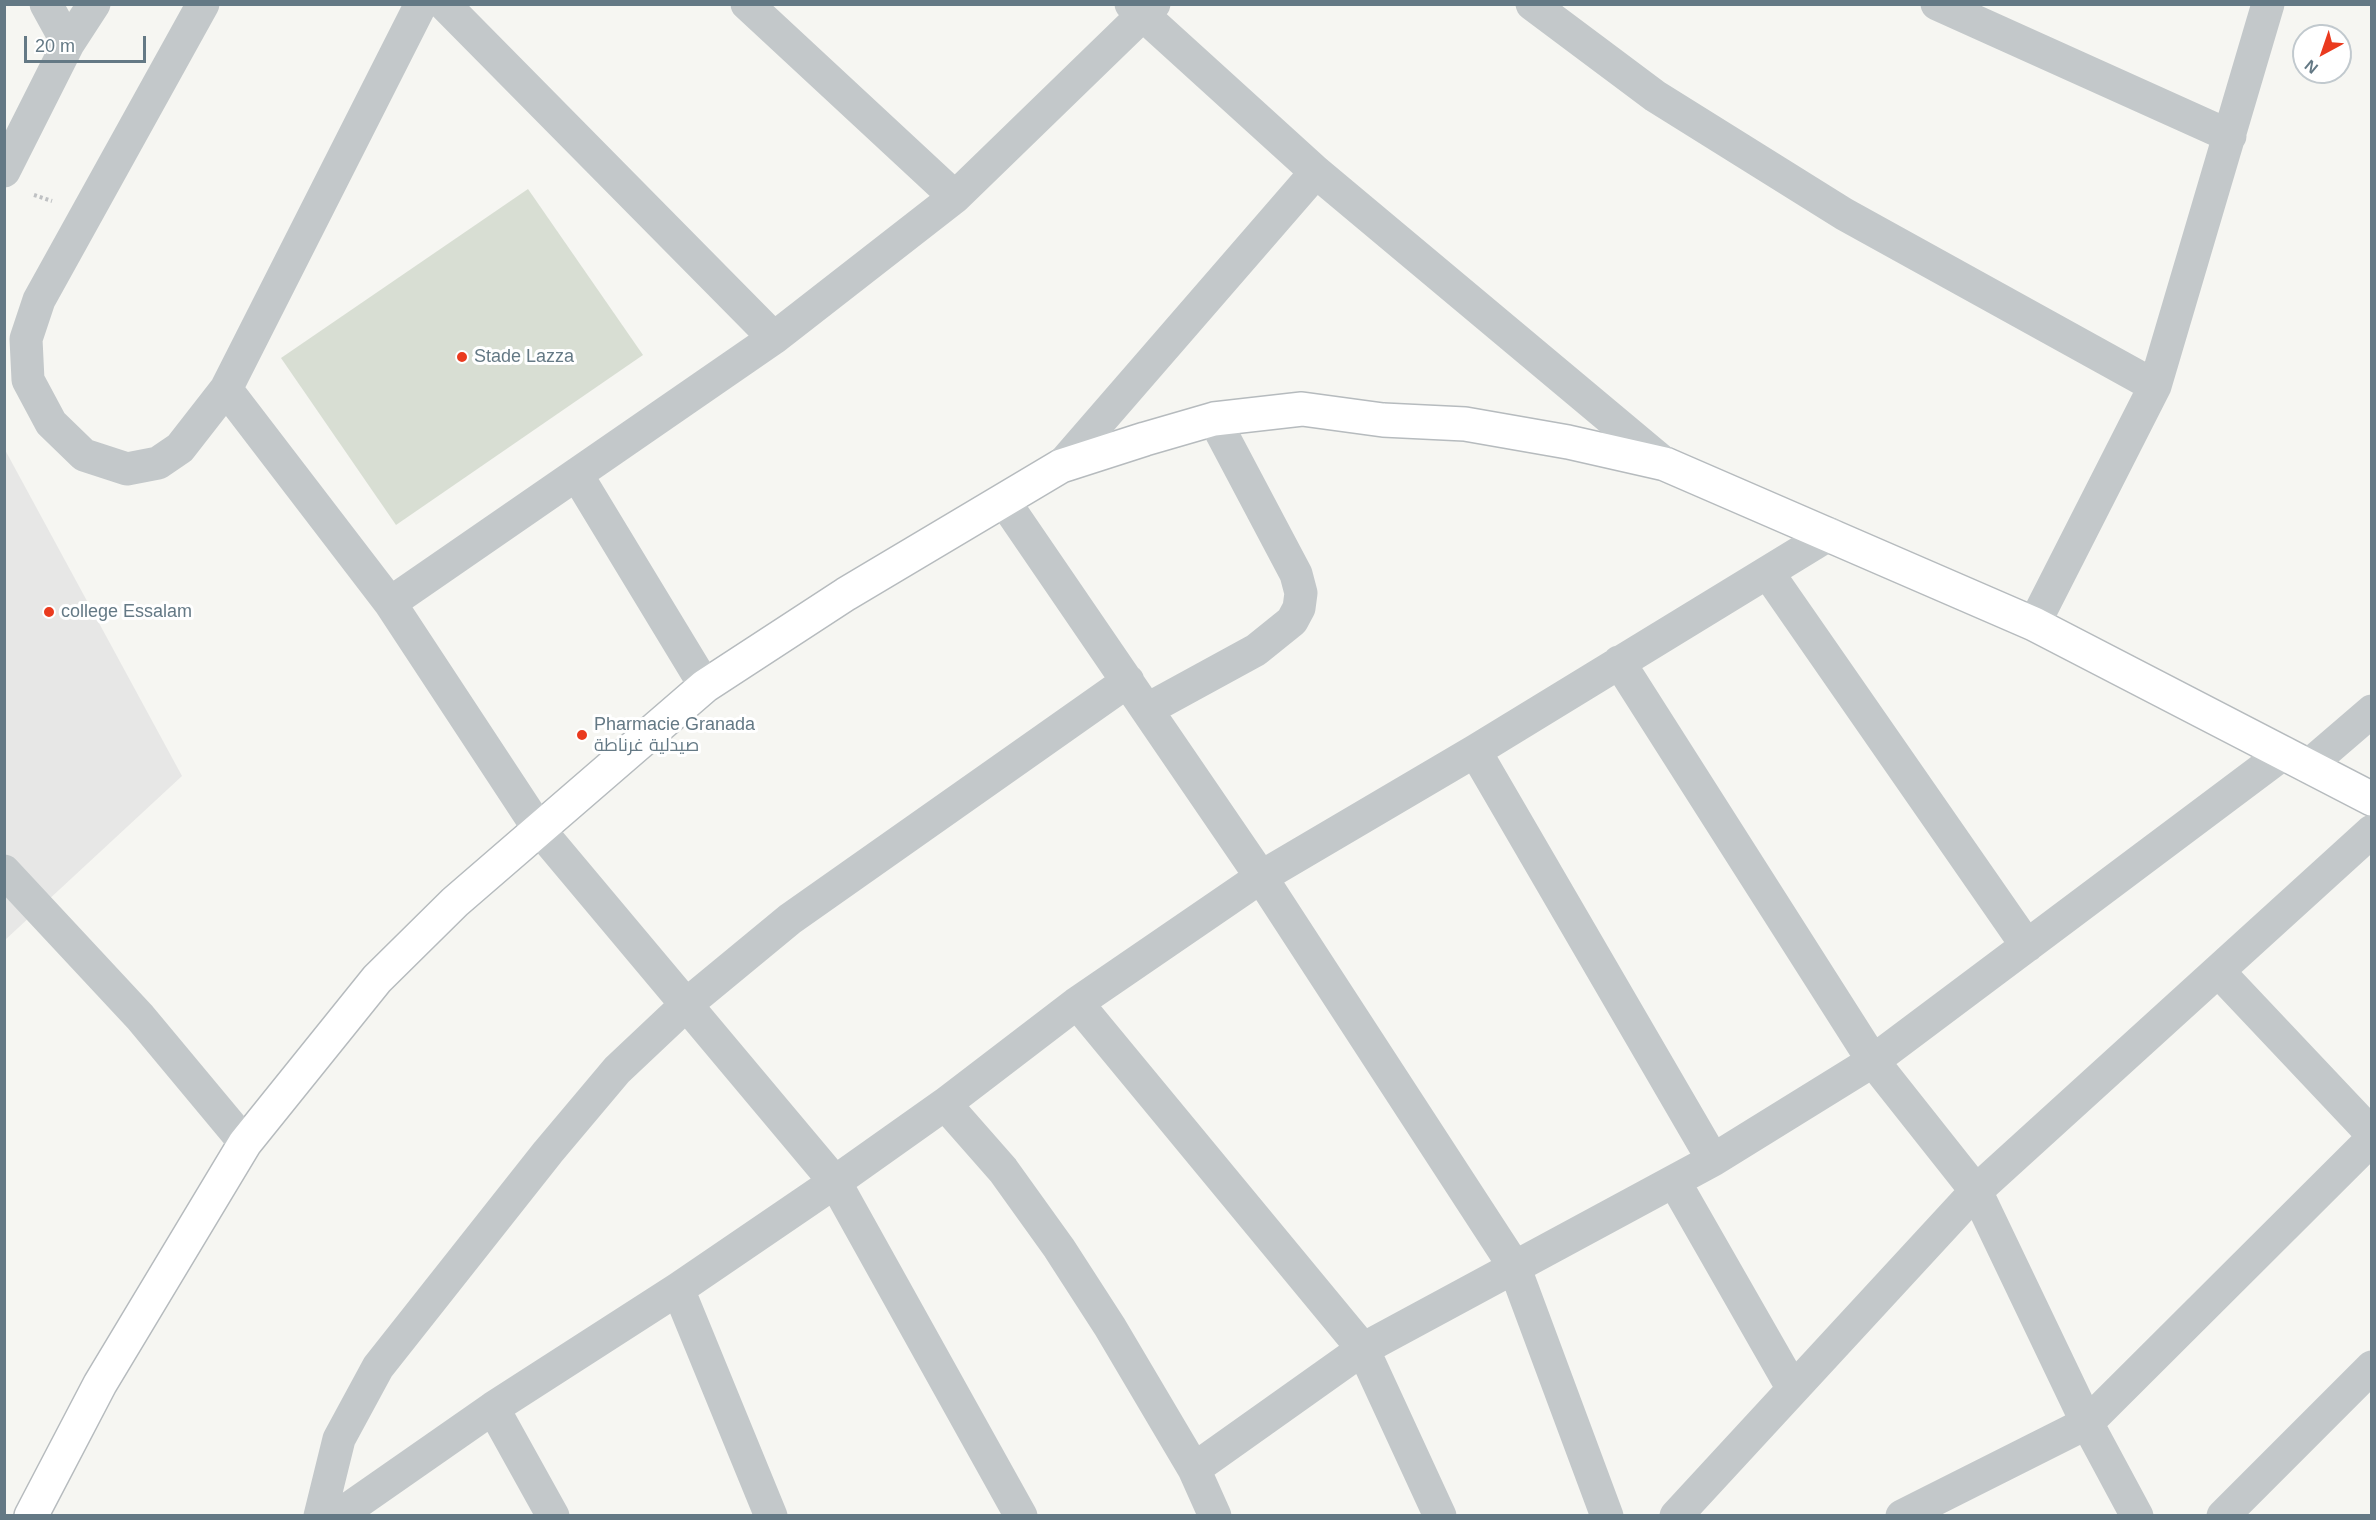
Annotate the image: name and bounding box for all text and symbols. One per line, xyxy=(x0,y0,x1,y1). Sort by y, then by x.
scale bar xyxy=(27,24,148,62)
north arrow xyxy=(2292,24,2352,84)
text: 20 m xyxy=(35,36,75,56)
text: N xyxy=(2302,56,2321,77)
place label: Stade Lazza xyxy=(474,346,574,368)
marker: Stade Lazza xyxy=(455,350,469,364)
place label: college Essalam xyxy=(61,601,192,623)
marker: college Essalam xyxy=(42,605,56,619)
place label: Pharmacie Granada صيدلية غرناطة xyxy=(594,714,755,756)
marker: Pharmacie Granada صيدلية غرناطة xyxy=(575,728,589,742)

